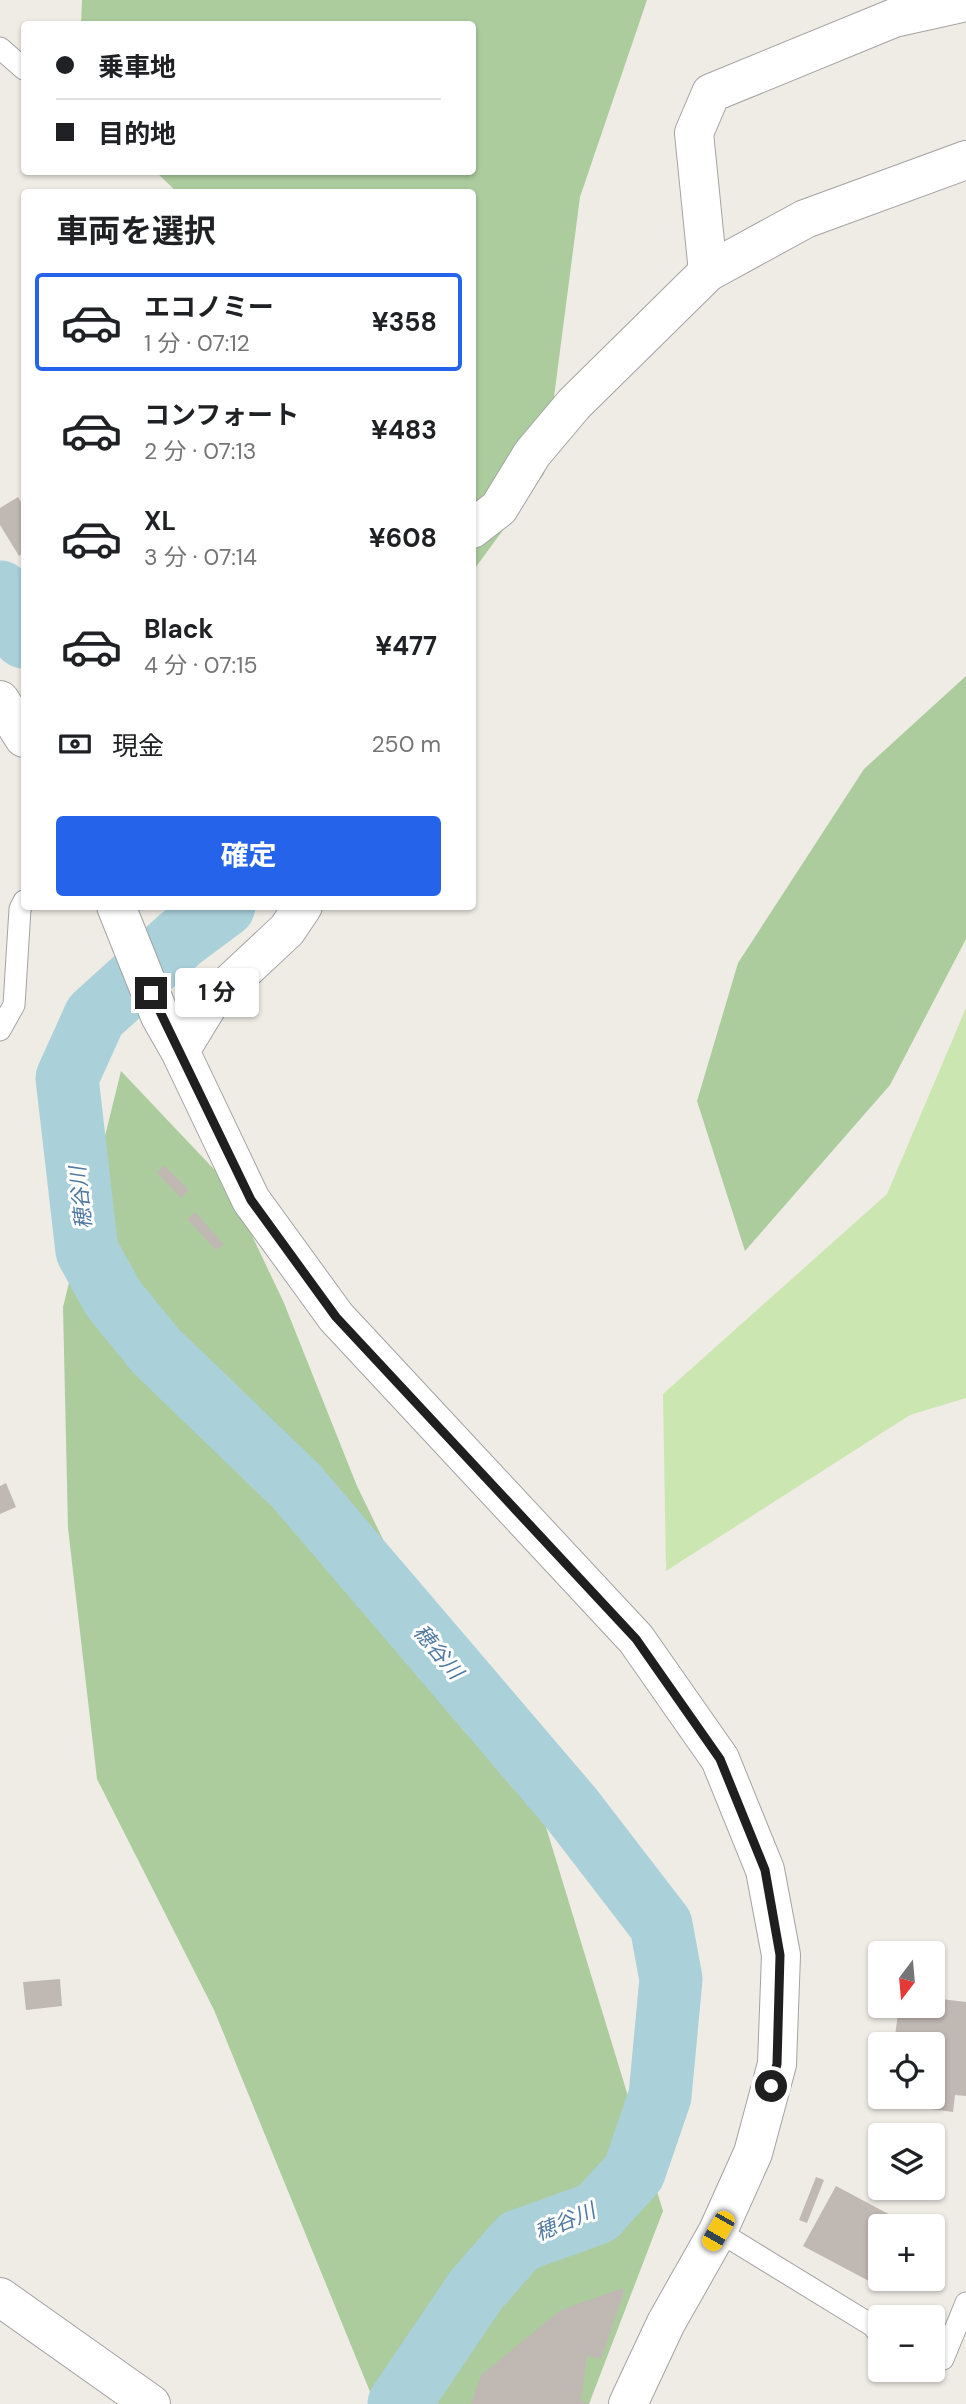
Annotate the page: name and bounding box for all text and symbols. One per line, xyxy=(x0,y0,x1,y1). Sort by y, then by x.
text: 乗車地 xyxy=(98,50,176,84)
text: 目的地 xyxy=(98,117,176,151)
text: 車両を選択 xyxy=(56,210,216,252)
text: エコノミー xyxy=(144,290,274,324)
icon: car xyxy=(60,291,123,354)
text: ¥358 xyxy=(372,305,437,339)
text: 1 分 · 07:12 xyxy=(144,328,250,358)
text: コンフォート xyxy=(144,398,299,432)
icon: car xyxy=(60,399,123,462)
text: ¥483 xyxy=(371,413,437,447)
text: 2 分 · 07:13 xyxy=(144,436,256,466)
text: XL xyxy=(144,504,176,538)
icon: car xyxy=(60,507,123,570)
text: ¥608 xyxy=(369,521,437,555)
text: 3 分 · 07:14 xyxy=(144,542,257,572)
text: Black xyxy=(144,612,214,646)
icon: car xyxy=(60,615,123,678)
text: ¥477 xyxy=(375,629,437,663)
text: 4 分 · 07:15 xyxy=(144,650,257,680)
icon: cash xyxy=(56,725,94,763)
text: 現金 xyxy=(112,729,164,763)
text: 250 m xyxy=(371,729,441,759)
button: 確定 xyxy=(56,816,441,896)
callout: 1 分 xyxy=(176,968,260,1018)
route end xyxy=(135,977,167,1009)
text: 1 分 xyxy=(199,977,235,1007)
water label: 穂谷川 xyxy=(64,1163,98,1231)
water label: 穂谷川 xyxy=(407,1619,470,1687)
north arrow xyxy=(868,1941,945,2018)
map controls xyxy=(868,1941,945,2382)
button: locate xyxy=(868,2032,945,2109)
route start xyxy=(755,2070,787,2102)
button: layers xyxy=(868,2123,945,2200)
water label: 穂谷川 xyxy=(531,2196,601,2247)
car xyxy=(699,2208,738,2254)
button: + xyxy=(868,2214,945,2291)
button: − xyxy=(868,2305,945,2382)

